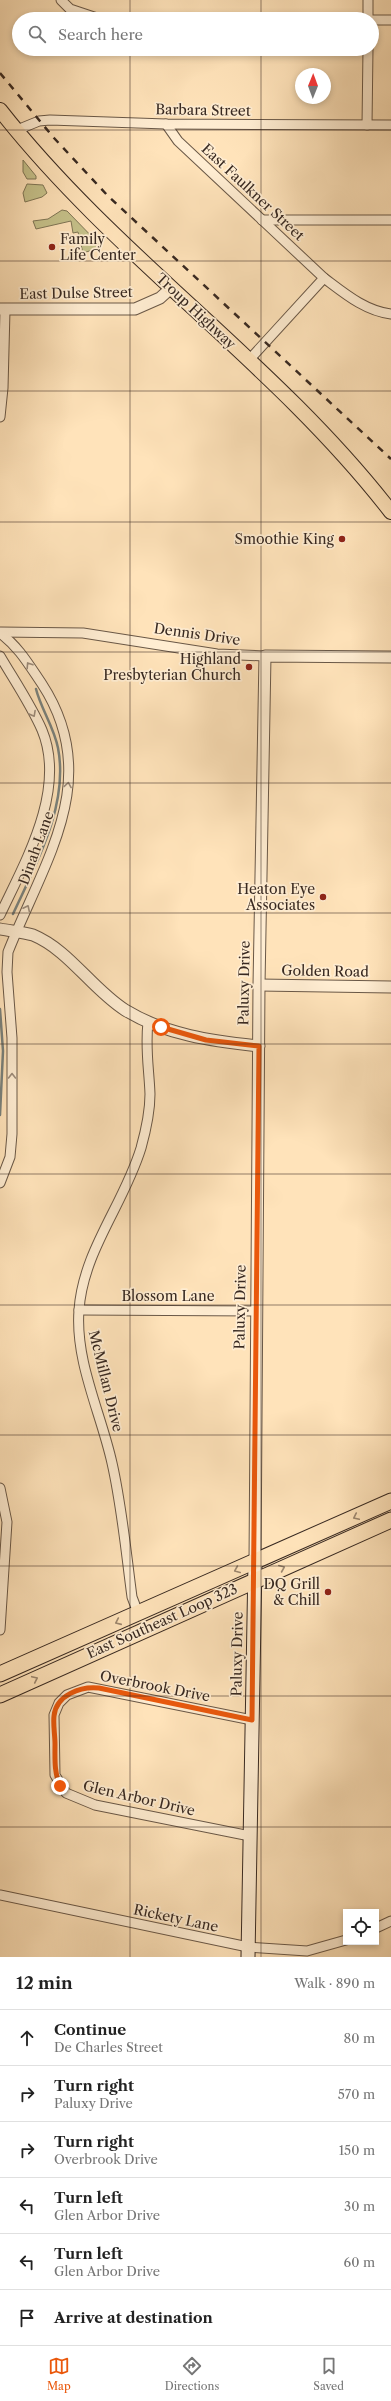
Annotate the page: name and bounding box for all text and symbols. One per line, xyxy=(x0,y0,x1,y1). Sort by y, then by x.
search box xyxy=(12,12,379,56)
icon: search xyxy=(26,23,48,45)
text: Search here xyxy=(58,25,143,44)
north arrow xyxy=(295,68,331,104)
street label: Barbara Street xyxy=(155,100,251,120)
street label: East Faulkner Street xyxy=(198,140,308,244)
place label: Family Life Center xyxy=(60,230,136,264)
marker: Family Life Center xyxy=(47,242,57,252)
street label: Troup Highway xyxy=(152,269,240,353)
street label: East Dulse Street xyxy=(19,283,133,303)
place label: Smoothie King xyxy=(235,530,335,548)
marker: Smoothie King xyxy=(337,534,347,544)
street label: Dennis Drive xyxy=(153,619,242,649)
place label: Highland Presbyterian Church xyxy=(103,650,241,684)
one-way arrow xyxy=(26,662,34,669)
marker: Highland Presbyterian Church xyxy=(244,662,254,672)
one-way arrow xyxy=(28,710,35,717)
one-way arrow xyxy=(64,782,72,789)
street label: Dinah Lane xyxy=(14,808,58,887)
place label: Heaton Eye Associates xyxy=(237,880,315,914)
marker: Heaton Eye Associates xyxy=(318,892,328,902)
one-way arrow xyxy=(22,905,30,912)
street label: Paluxy Drive xyxy=(234,940,254,1026)
street label: Golden Road xyxy=(281,961,369,981)
route start xyxy=(152,1018,170,1036)
one-way arrow xyxy=(8,1073,16,1079)
street label: Paluxy Drive xyxy=(230,1264,250,1350)
street label: Blossom Lane xyxy=(121,1287,215,1305)
street label: McMillan Drive xyxy=(85,1328,127,1434)
one-way arrow xyxy=(352,1512,360,1520)
one-way arrow xyxy=(278,1564,285,1572)
one-way arrow xyxy=(234,1566,241,1574)
place label: DQ Grill & Chill xyxy=(264,1575,320,1609)
street label: East Southeast Loop 323 xyxy=(84,1580,240,1662)
marker: DQ Grill & Chill xyxy=(323,1587,333,1597)
street label: Paluxy Drive xyxy=(227,1611,247,1697)
one-way arrow xyxy=(114,1617,122,1625)
street label: Overbrook Drive xyxy=(98,1666,212,1706)
one-way arrow xyxy=(31,1676,39,1684)
street label: Glen Arbor Drive xyxy=(81,1776,197,1820)
route end xyxy=(51,1777,69,1795)
street label: Rickety Lane xyxy=(132,1900,220,1936)
map controls xyxy=(343,1909,379,1945)
button: locate xyxy=(343,1909,379,1945)
text: 12 min xyxy=(16,1973,73,1993)
text: Walk · 890 m xyxy=(294,1975,375,1991)
text: Continue xyxy=(54,2020,126,2039)
icon: ahead xyxy=(16,2027,38,2049)
text: 80 m xyxy=(343,2030,375,2046)
text: De Charles Street xyxy=(54,2039,163,2055)
text: Turn right xyxy=(54,2076,134,2095)
icon: right xyxy=(16,2083,38,2105)
text: 570 m xyxy=(338,2086,375,2102)
text: Paluxy Drive xyxy=(54,2095,133,2111)
text: Turn right xyxy=(54,2132,134,2151)
icon: right xyxy=(16,2139,38,2161)
text: 150 m xyxy=(339,2142,375,2158)
text: Overbrook Drive xyxy=(54,2151,158,2167)
text: Turn left xyxy=(54,2188,123,2207)
icon: left xyxy=(16,2195,38,2217)
text: 30 m xyxy=(344,2198,375,2214)
text: Glen Arbor Drive xyxy=(54,2207,160,2223)
text: Turn left xyxy=(54,2244,123,2263)
icon: left xyxy=(16,2251,38,2273)
text: 60 m xyxy=(344,2254,375,2270)
text: Glen Arbor Drive xyxy=(54,2263,160,2279)
icon: arrive xyxy=(16,2307,38,2329)
text: Arrive at destination xyxy=(54,2308,213,2327)
tab: Map xyxy=(47,2355,71,2393)
tab: Directions xyxy=(165,2355,219,2393)
tab: Saved xyxy=(313,2355,344,2393)

